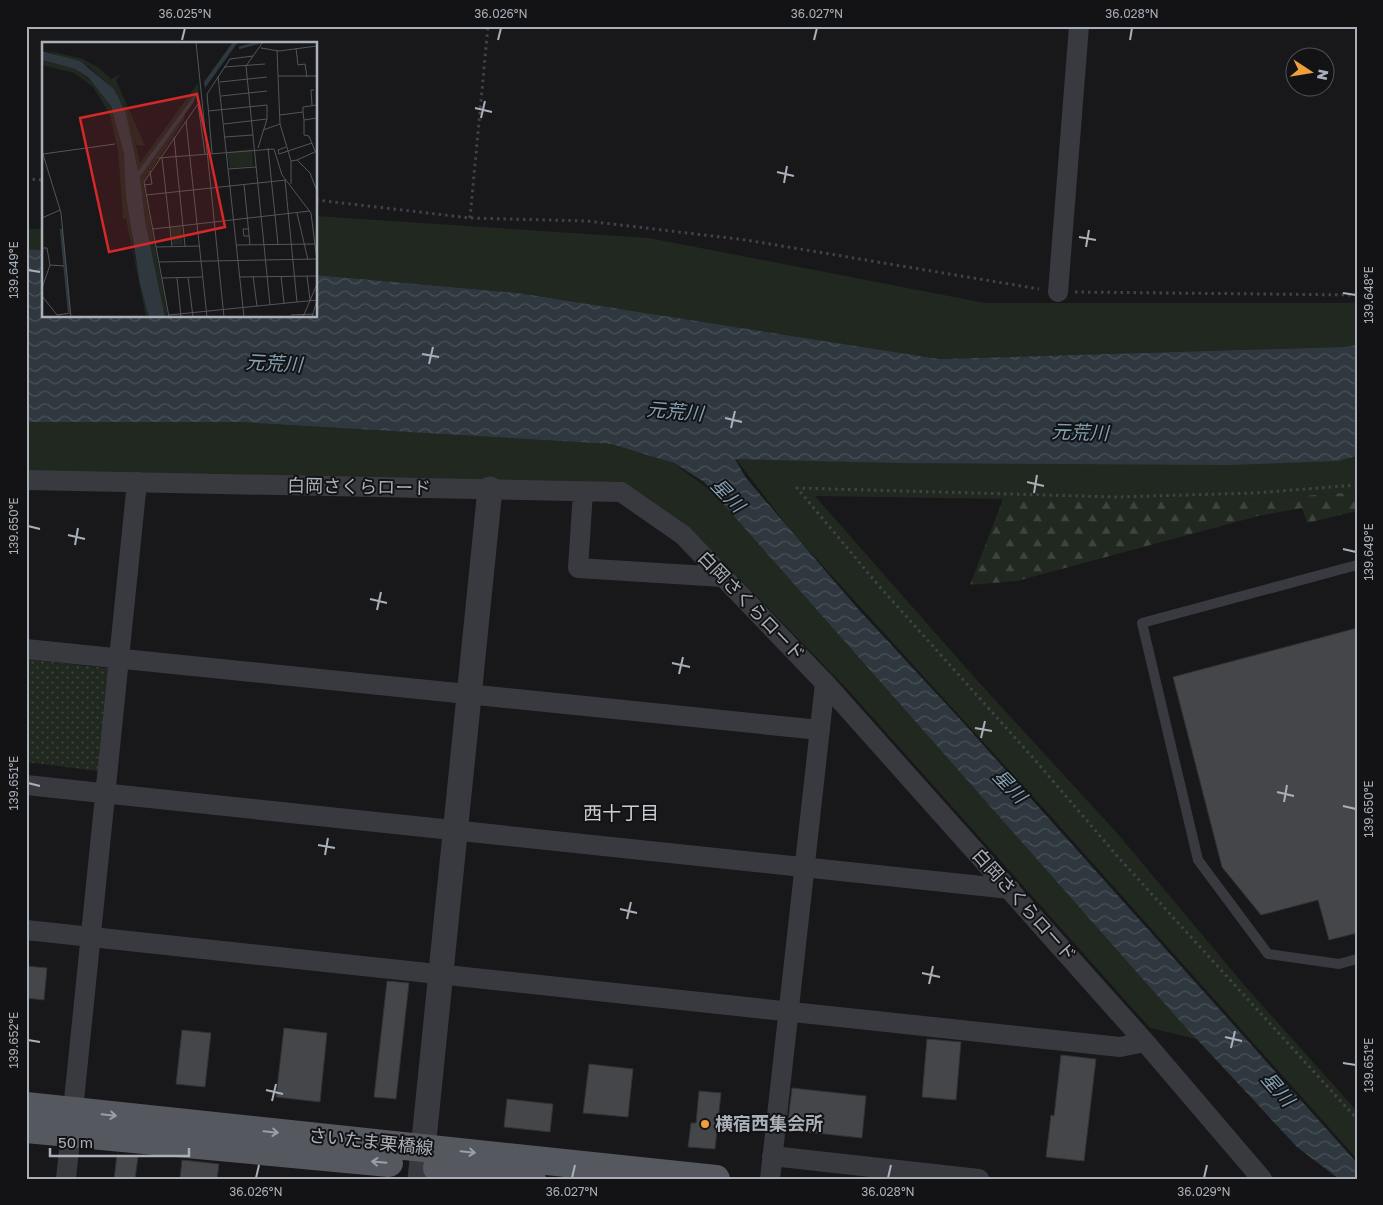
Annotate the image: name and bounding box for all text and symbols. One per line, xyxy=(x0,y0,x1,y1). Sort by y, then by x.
text: 36.025°N xyxy=(158,6,212,21)
text: 36.026°N xyxy=(474,6,528,21)
text: 36.027°N xyxy=(791,6,843,21)
text: 36.028°N xyxy=(1105,6,1159,21)
inset map xyxy=(42,42,318,318)
north arrow xyxy=(1286,48,1336,98)
text: N xyxy=(1314,68,1333,82)
text: 139.649°E xyxy=(6,241,21,299)
text: 139.648°E xyxy=(1361,266,1376,324)
water label: 元荒川 xyxy=(245,350,305,376)
water label: 元荒川 xyxy=(646,397,706,425)
water label: 元荒川 xyxy=(1051,419,1111,444)
water label: 星川 xyxy=(707,473,751,518)
street label: 白岡さくらロード xyxy=(287,474,431,498)
text: 139.650°E xyxy=(6,497,21,555)
text: 139.649°E xyxy=(1361,523,1376,581)
street label: 白岡さくらロード xyxy=(694,546,810,665)
text: 139.651°E xyxy=(6,756,21,810)
water label: 星川 xyxy=(989,764,1033,809)
text: 139.650°E xyxy=(1361,780,1376,838)
district label: 西十丁目 xyxy=(583,801,659,824)
street label: 白岡さくらロード xyxy=(968,843,1081,965)
text: 139.652°E xyxy=(6,1012,21,1068)
text: 139.651°E xyxy=(1361,1038,1376,1092)
water label: 星川 xyxy=(1257,1067,1301,1112)
one-way arrow xyxy=(101,1110,117,1120)
place label: 横宿西集会所 xyxy=(715,1112,823,1134)
marker: 横宿西集会所 xyxy=(699,1118,711,1130)
street label: さいたま栗橋線 xyxy=(308,1124,435,1159)
scale bar xyxy=(50,1125,189,1157)
one-way arrow xyxy=(263,1127,279,1137)
text: 50 m xyxy=(58,1133,93,1151)
one-way arrow xyxy=(459,1147,475,1157)
one-way arrow xyxy=(371,1157,387,1167)
text: 36.026°N xyxy=(229,1184,283,1199)
text: 36.027°N xyxy=(546,1184,598,1199)
text: 36.028°N xyxy=(861,1184,915,1199)
text: 36.029°N xyxy=(1177,1184,1231,1199)

